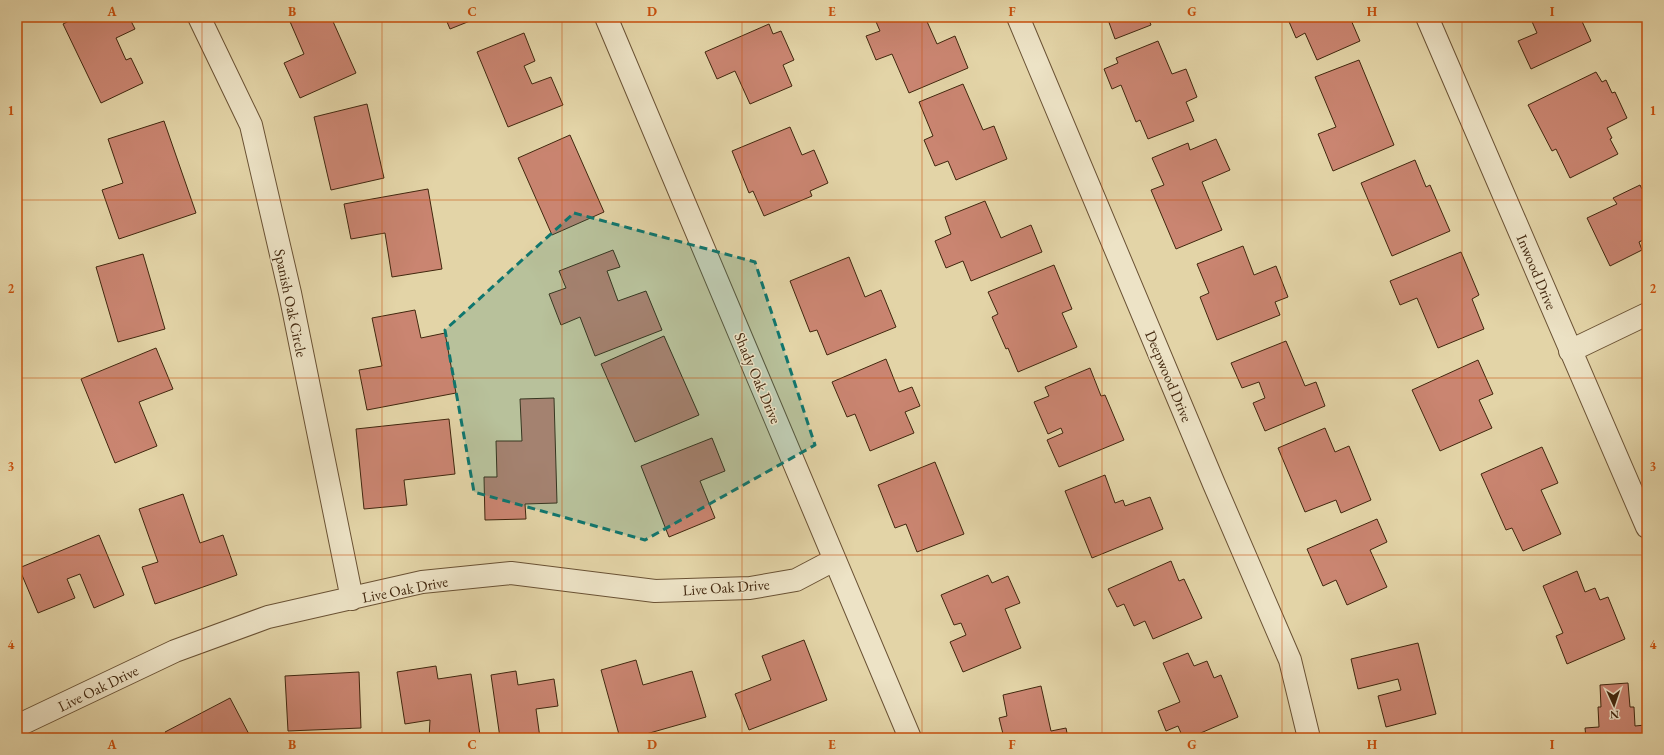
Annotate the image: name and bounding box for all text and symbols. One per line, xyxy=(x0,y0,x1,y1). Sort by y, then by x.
text: A xyxy=(106,3,117,20)
text: B xyxy=(288,3,296,20)
text: C xyxy=(467,3,477,20)
text: D xyxy=(647,3,657,20)
text: E xyxy=(828,3,836,20)
text: F xyxy=(1008,3,1016,20)
text: G xyxy=(1187,3,1197,20)
text: H xyxy=(1367,3,1378,20)
text: I xyxy=(1550,3,1555,20)
text: 1 xyxy=(8,102,15,119)
text: 1 xyxy=(1650,102,1657,119)
street label: Inwood Drive xyxy=(1513,231,1561,313)
street label: Spanish Oak Circle xyxy=(270,247,312,359)
text: 2 xyxy=(8,280,15,297)
text: 2 xyxy=(1650,280,1657,297)
street label: Deepwood Drive xyxy=(1141,327,1197,425)
street label: Shady Oak Drive xyxy=(730,329,786,427)
text: 3 xyxy=(8,458,15,475)
text: 3 xyxy=(1650,458,1657,475)
street label: Live Oak Drive xyxy=(360,571,450,607)
street label: Live Oak Drive xyxy=(682,574,770,600)
text: 4 xyxy=(8,636,15,653)
text: 4 xyxy=(1650,636,1657,653)
street label: Live Oak Drive xyxy=(55,660,141,716)
north arrow xyxy=(1594,685,1634,725)
text: N xyxy=(1610,708,1619,722)
text: A xyxy=(106,736,117,753)
text: B xyxy=(288,736,296,753)
text: C xyxy=(467,736,477,753)
text: D xyxy=(647,736,657,753)
text: E xyxy=(828,736,836,753)
text: F xyxy=(1008,736,1016,753)
text: G xyxy=(1187,736,1197,753)
text: H xyxy=(1367,736,1378,753)
text: I xyxy=(1550,736,1555,753)

